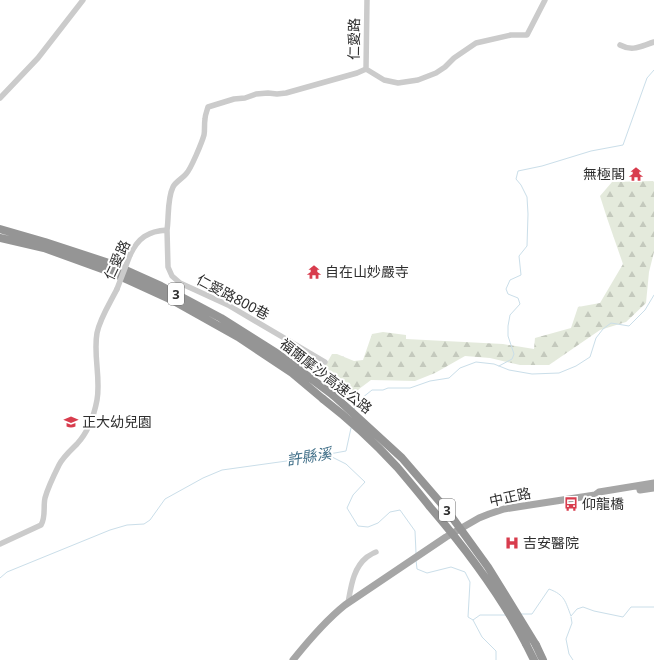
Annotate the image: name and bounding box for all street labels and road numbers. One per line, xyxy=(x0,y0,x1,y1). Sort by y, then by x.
street label: 仁愛路 xyxy=(344,18,363,60)
street label: 仁愛路 xyxy=(99,237,134,283)
street label: 仁愛路800巷 xyxy=(193,269,273,324)
road number: 3 xyxy=(168,283,184,305)
street label: 福爾摩沙高速公路 xyxy=(276,334,376,418)
street label: 中正路 xyxy=(487,483,532,510)
road number: 3 xyxy=(439,499,455,521)

